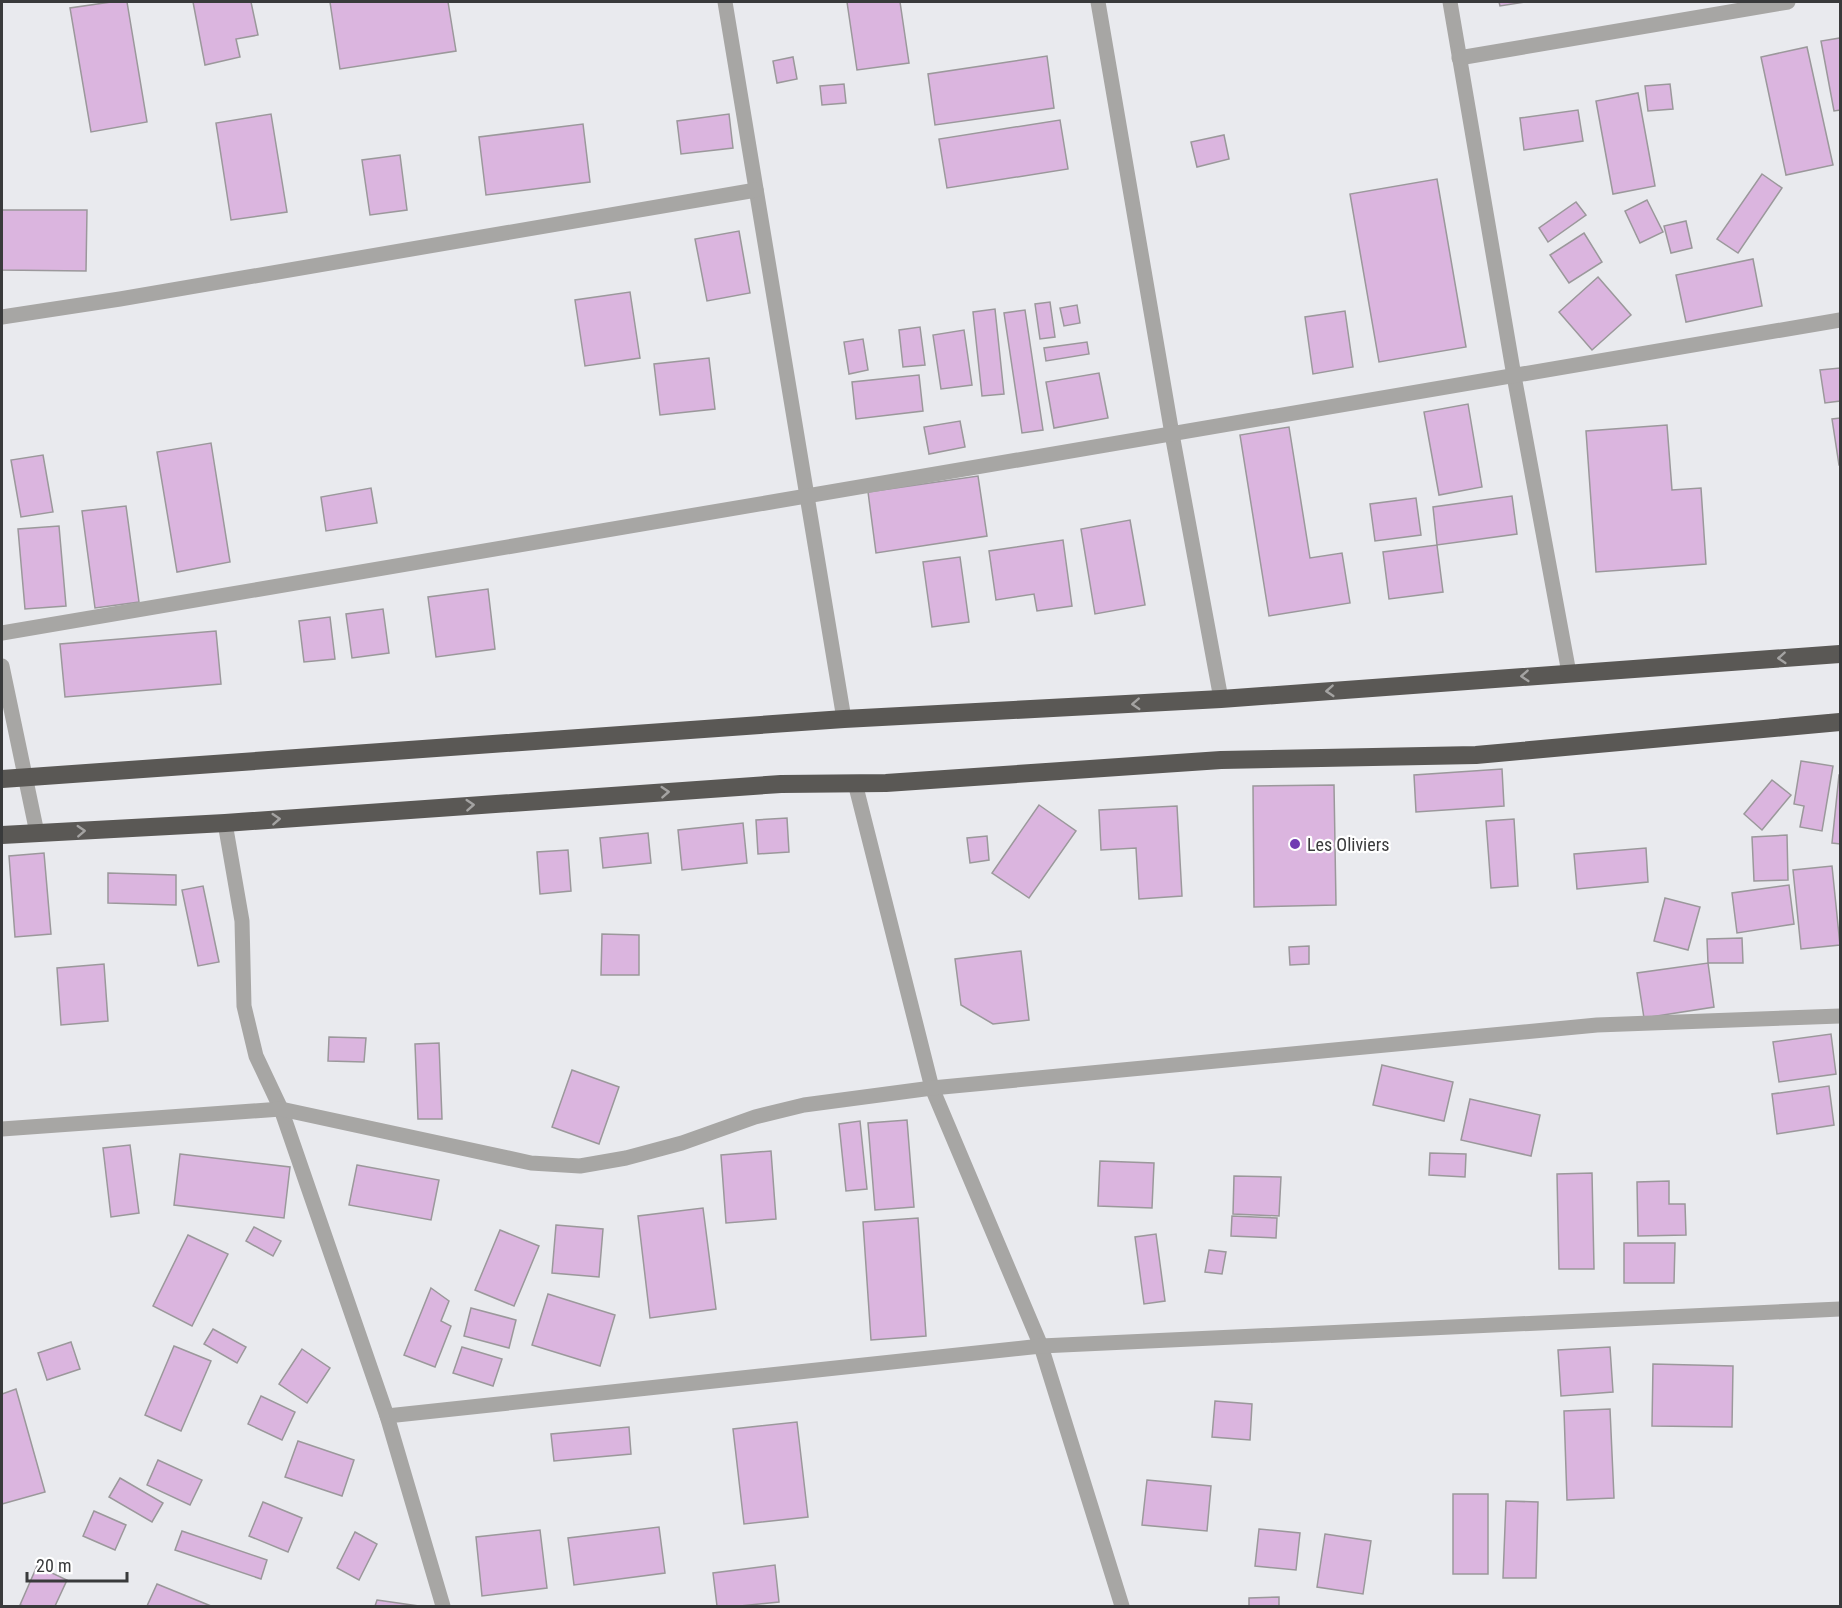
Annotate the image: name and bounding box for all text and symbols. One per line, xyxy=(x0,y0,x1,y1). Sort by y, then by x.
one-way arrow xyxy=(1778,651,1787,664)
one-way arrow xyxy=(1520,670,1529,683)
one-way arrow xyxy=(1326,684,1335,697)
one-way arrow xyxy=(1131,697,1140,710)
one-way arrow xyxy=(660,785,669,798)
one-way arrow xyxy=(466,799,475,812)
one-way arrow xyxy=(271,813,280,826)
one-way arrow xyxy=(76,824,85,837)
place label: Les Oliviers xyxy=(1307,834,1389,855)
marker: Les Oliviers xyxy=(1288,837,1302,851)
scale bar xyxy=(27,1545,128,1583)
text: 20 m xyxy=(36,1555,71,1576)

